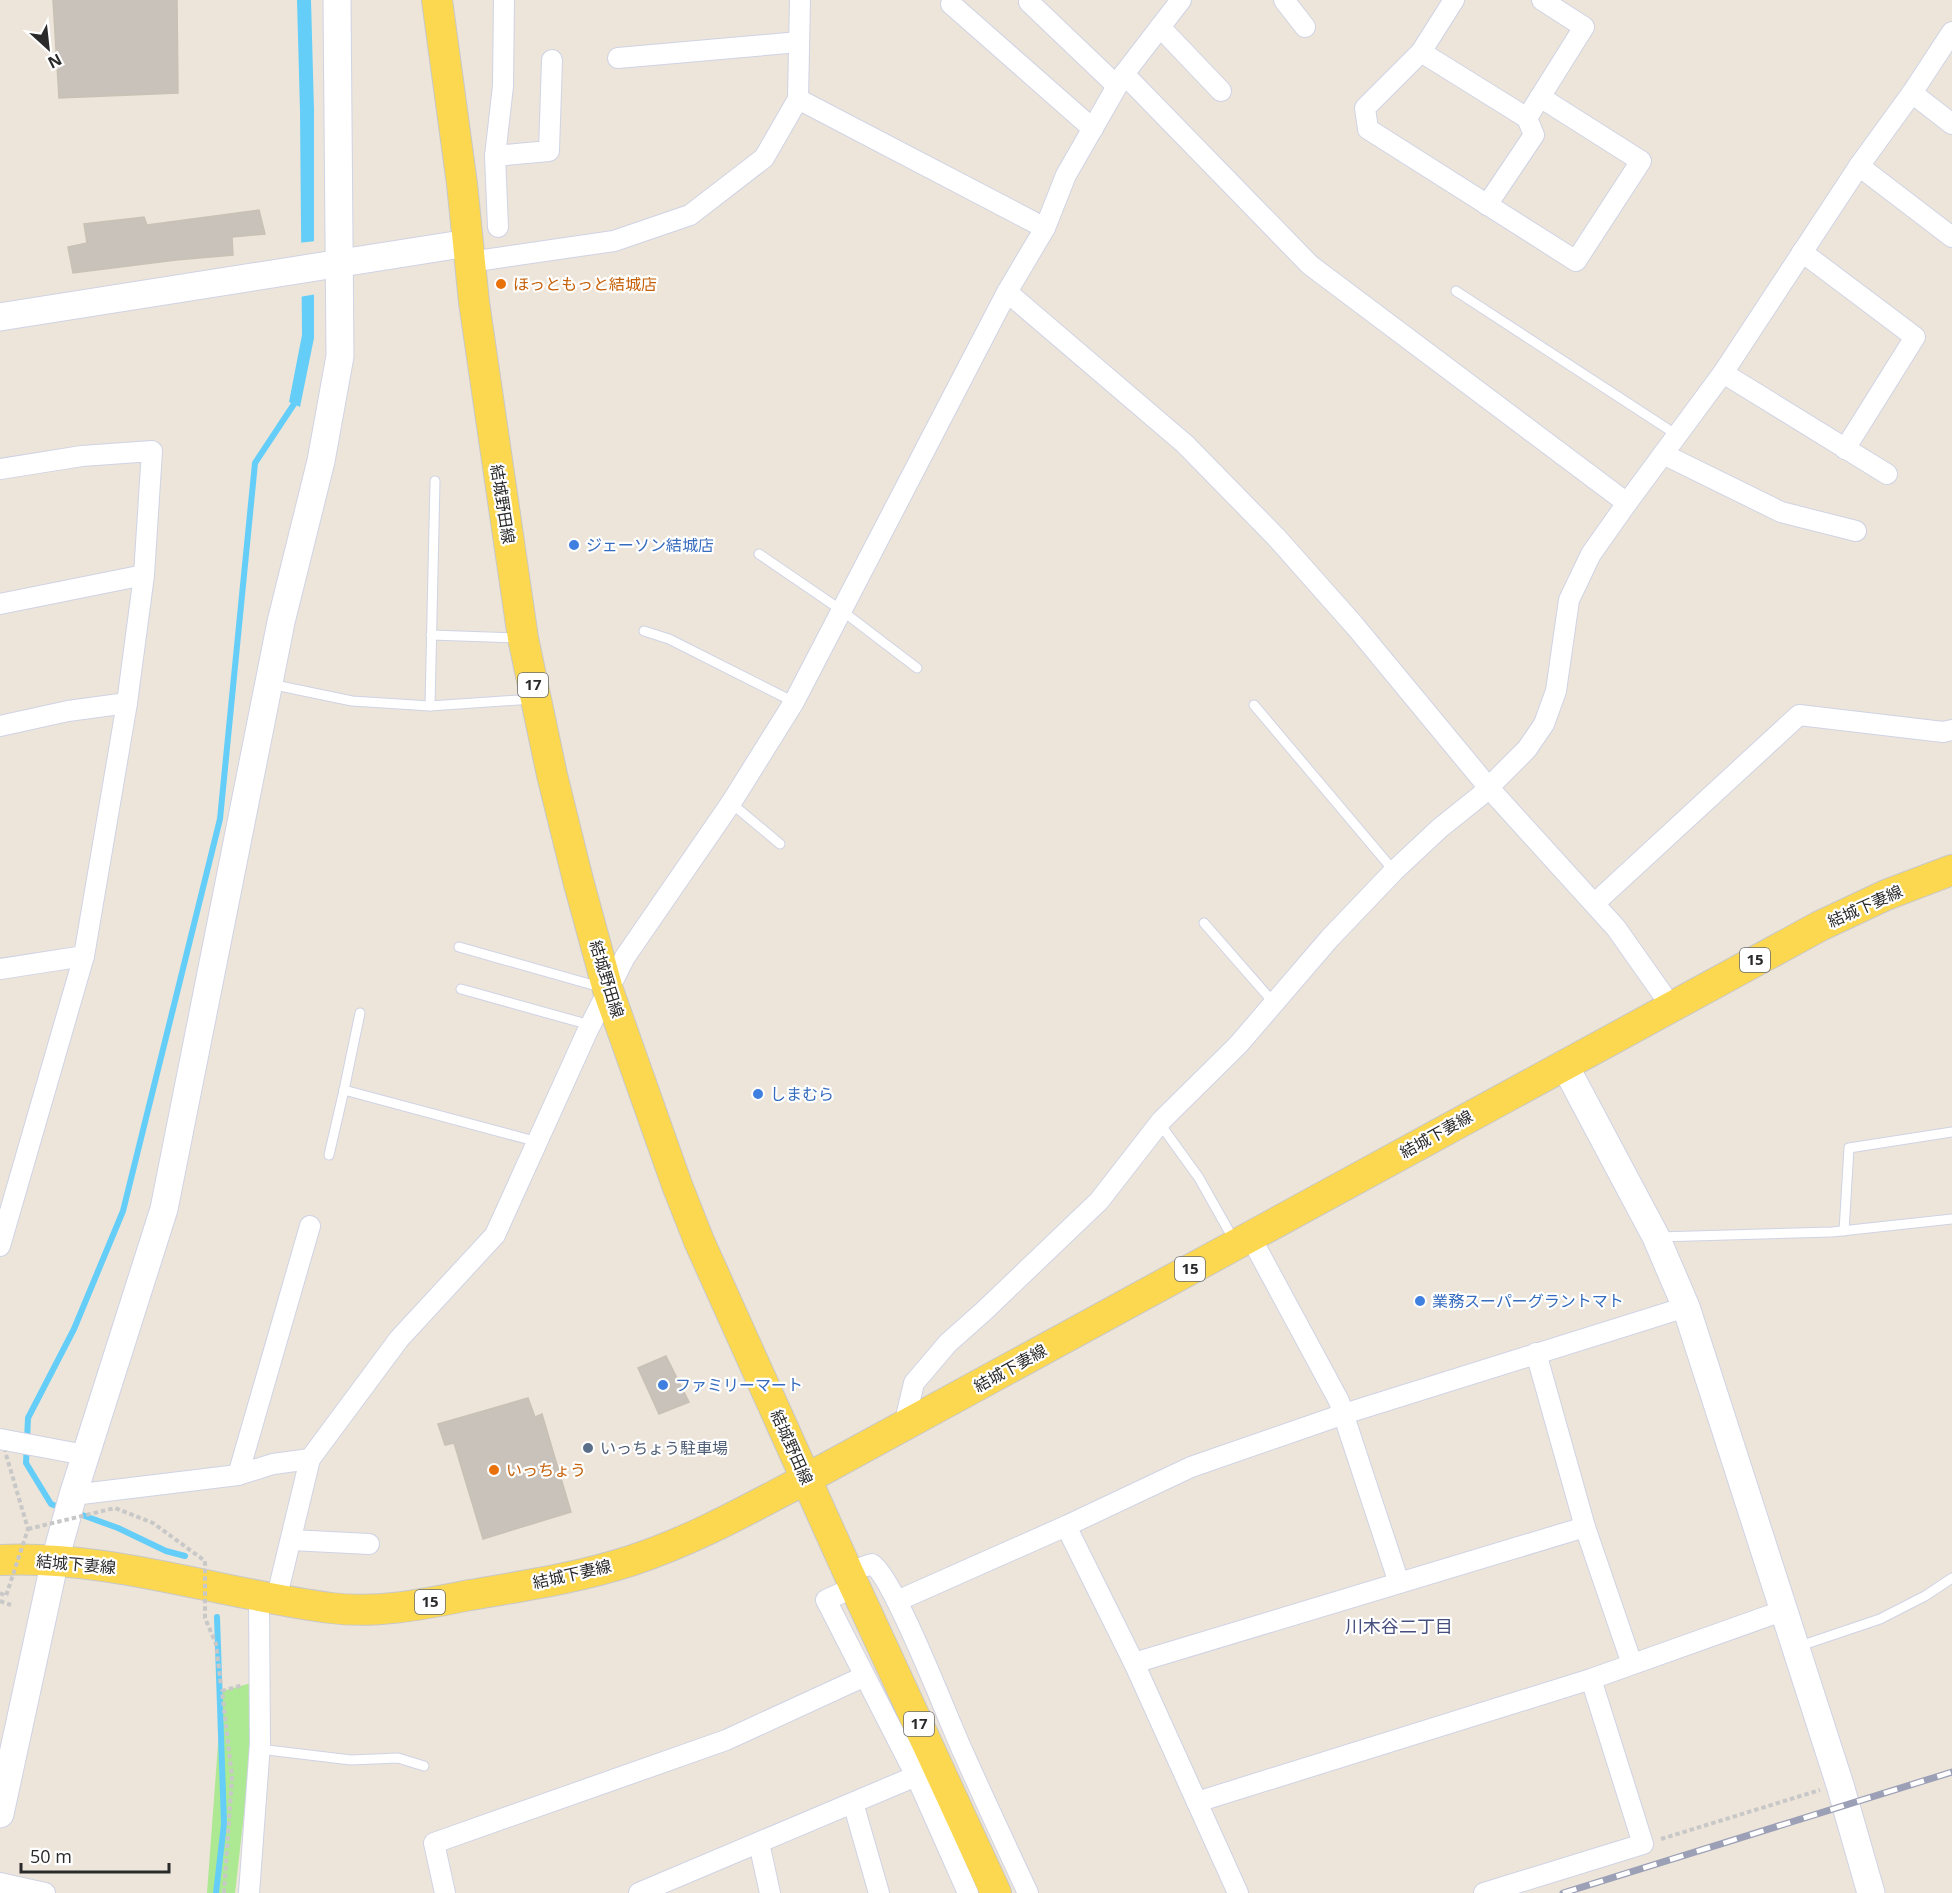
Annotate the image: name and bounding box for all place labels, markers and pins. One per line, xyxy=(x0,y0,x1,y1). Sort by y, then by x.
place label: ほっともっと結城店 xyxy=(513,273,657,295)
marker: ほっともっと結城店 xyxy=(494,277,508,291)
place label: ジェーソン結城店 xyxy=(586,534,714,556)
marker: ジェーソン結城店 xyxy=(567,538,581,552)
place label: しまむら xyxy=(770,1083,834,1105)
marker: しまむら xyxy=(751,1087,765,1101)
place label: 業務スーパーグラントマト xyxy=(1432,1290,1624,1312)
marker: 業務スーパーグラントマト xyxy=(1413,1294,1427,1308)
place label: ファミリーマート xyxy=(675,1374,803,1396)
marker: ファミリーマート xyxy=(656,1378,670,1392)
place label: いっちょう駐車場 xyxy=(600,1437,728,1459)
marker: いっちょう駐車場 xyxy=(581,1441,595,1455)
place label: いっちょう xyxy=(506,1459,586,1481)
marker: いっちょう xyxy=(487,1463,501,1477)

